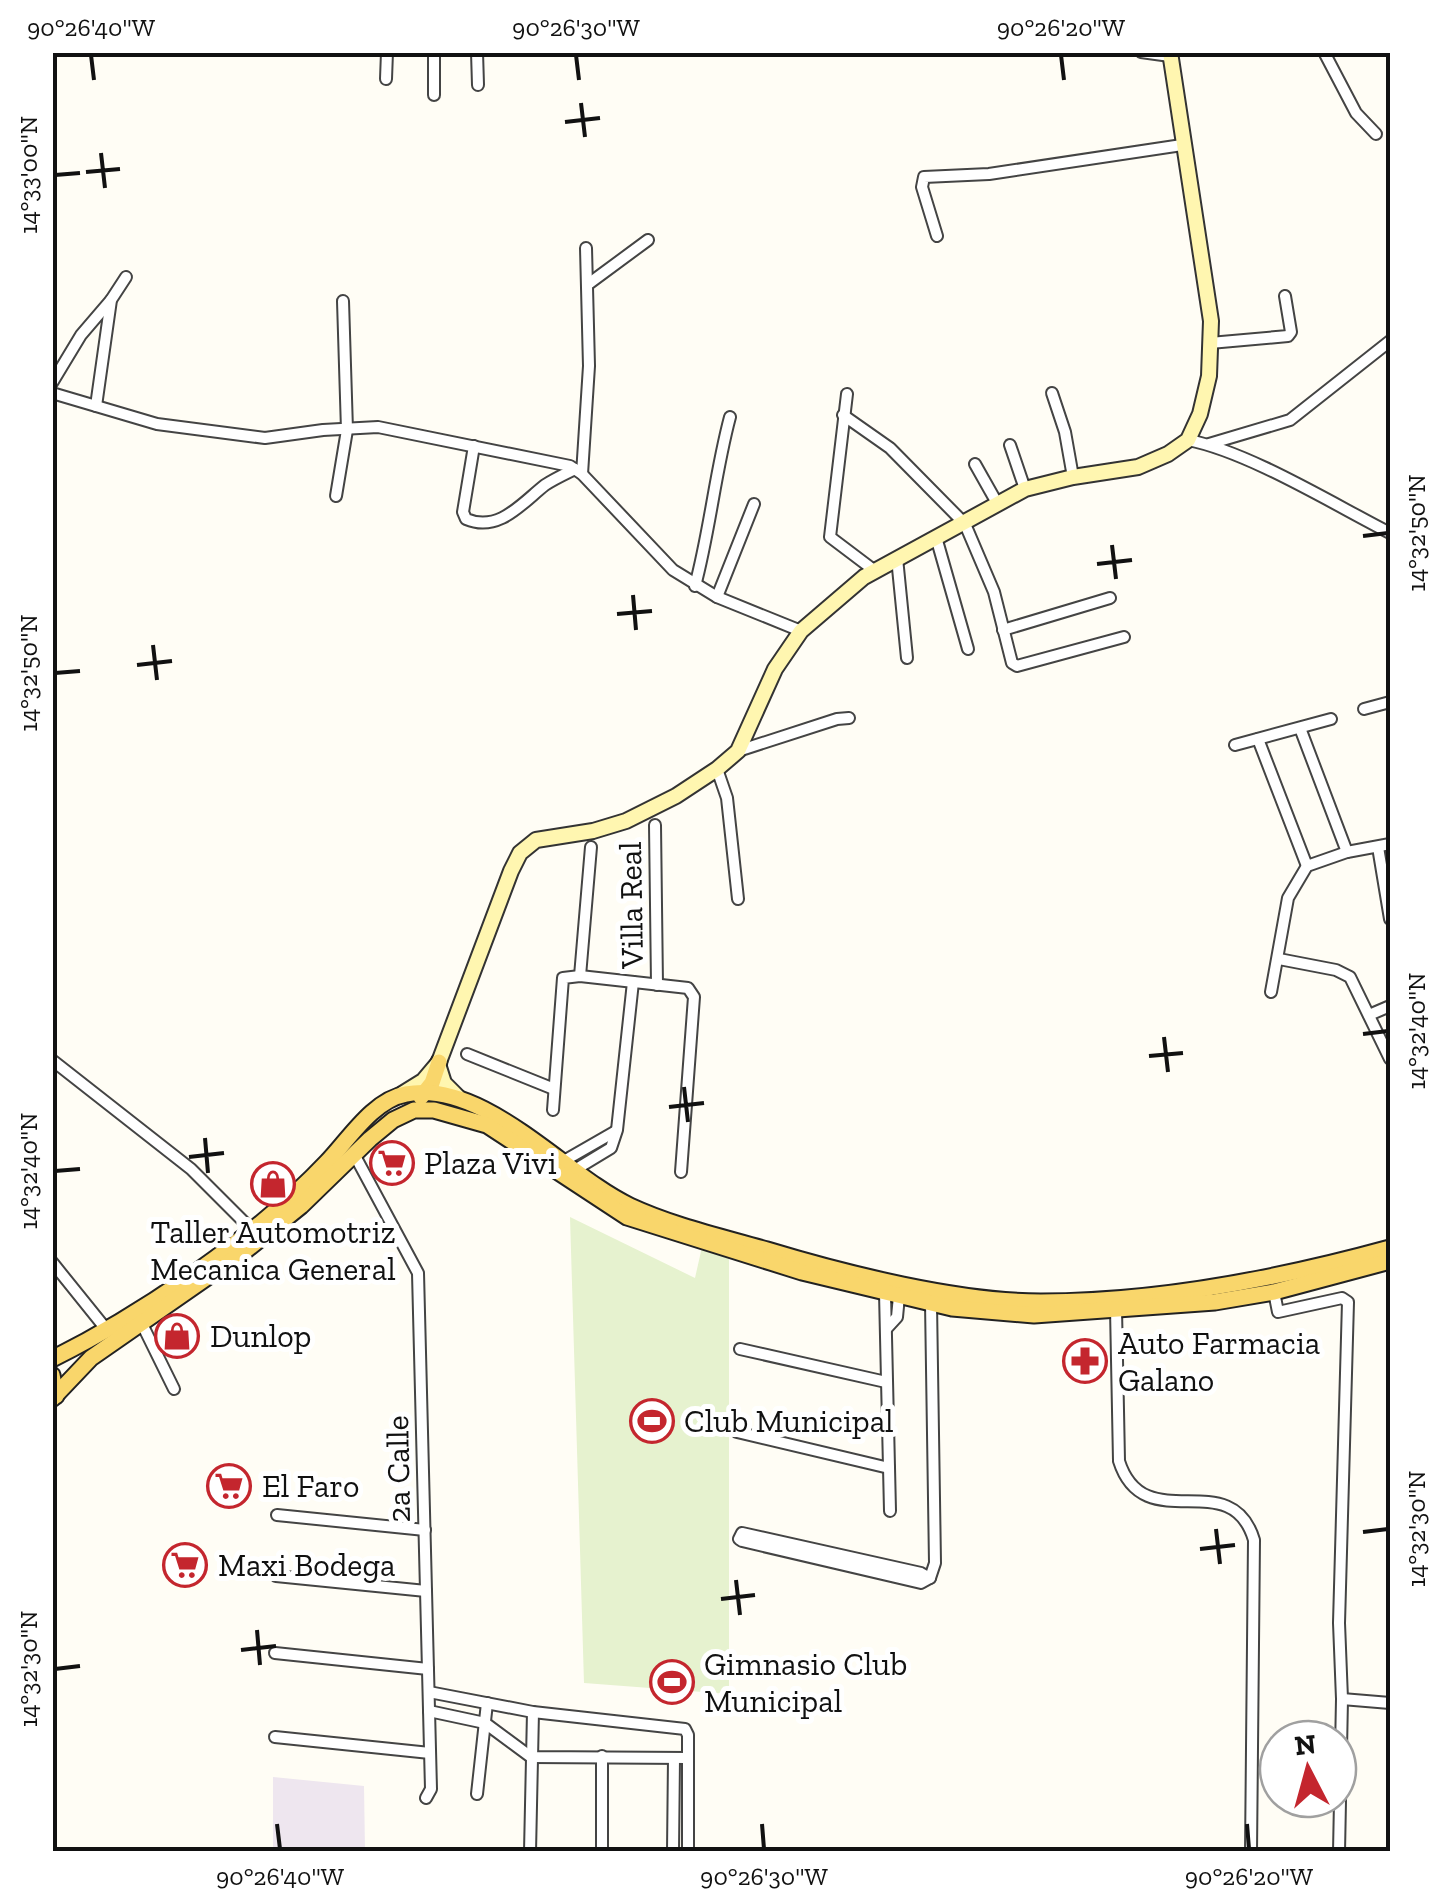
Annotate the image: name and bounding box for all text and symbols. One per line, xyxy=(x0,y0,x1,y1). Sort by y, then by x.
text: 90°26'40"W xyxy=(27,12,156,42)
text: 90°26'30"W xyxy=(512,12,641,42)
text: 90°26'20"W xyxy=(997,12,1126,42)
text: 14°33'00"N xyxy=(13,116,43,234)
text: 14°32'50"N xyxy=(1401,474,1431,592)
text: 14°32'50"N xyxy=(13,614,43,732)
street label: Villa Real xyxy=(611,841,651,970)
text: 14°32'40"N xyxy=(1401,972,1431,1090)
text: 14°32'40"N xyxy=(13,1112,43,1230)
supermarket icon: Plaza Vivi xyxy=(369,1140,415,1186)
place label: Plaza Vivi xyxy=(424,1144,557,1182)
shop icon: Taller Automotriz Mecanica General xyxy=(250,1161,296,1207)
place label: Taller Automotriz Mecanica General xyxy=(150,1213,396,1288)
shop icon: Dunlop xyxy=(154,1313,200,1359)
place label: Dunlop xyxy=(210,1317,311,1355)
place label: Auto Farmacia Galano xyxy=(1118,1324,1320,1399)
pharmacy icon: Auto Farmacia Galano xyxy=(1062,1338,1108,1384)
sports icon: Club Municipal xyxy=(629,1398,675,1444)
place label: Club Municipal xyxy=(684,1402,894,1440)
street label: 2a Calle xyxy=(378,1415,418,1523)
supermarket icon: El Faro xyxy=(206,1463,252,1509)
place label: El Faro xyxy=(262,1467,359,1505)
text: 14°32'30"N xyxy=(1401,1471,1431,1587)
supermarket icon: Maxi Bodega xyxy=(162,1542,208,1588)
place label: Maxi Bodega xyxy=(218,1546,395,1584)
text: 14°32'30"N xyxy=(13,1611,43,1727)
place label: Gimnasio Club Municipal xyxy=(704,1645,907,1720)
sports icon: Gimnasio Club Municipal xyxy=(649,1659,695,1705)
north arrow xyxy=(1258,1719,1358,1819)
text: N xyxy=(1293,1727,1318,1762)
text: 90°26'40"W xyxy=(216,1861,345,1891)
text: 90°26'30"W xyxy=(700,1861,829,1891)
text: 90°26'20"W xyxy=(1185,1861,1314,1891)

